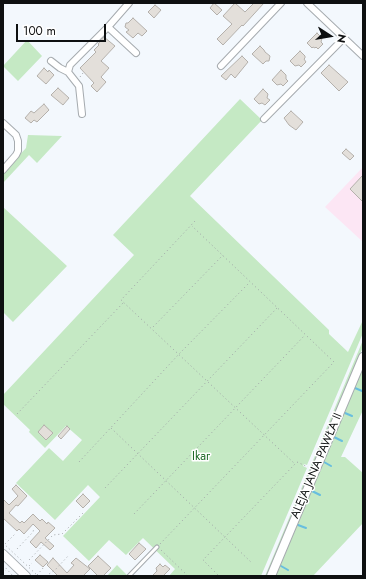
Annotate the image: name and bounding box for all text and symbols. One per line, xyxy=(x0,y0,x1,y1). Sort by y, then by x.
scale bar xyxy=(18,16,108,42)
north arrow xyxy=(310,16,350,56)
text: 100 m xyxy=(23,22,56,40)
text: N xyxy=(333,33,350,44)
street label: ALEJA JANA PAWŁA II xyxy=(288,411,346,521)
park label: Ikar xyxy=(192,450,210,464)

